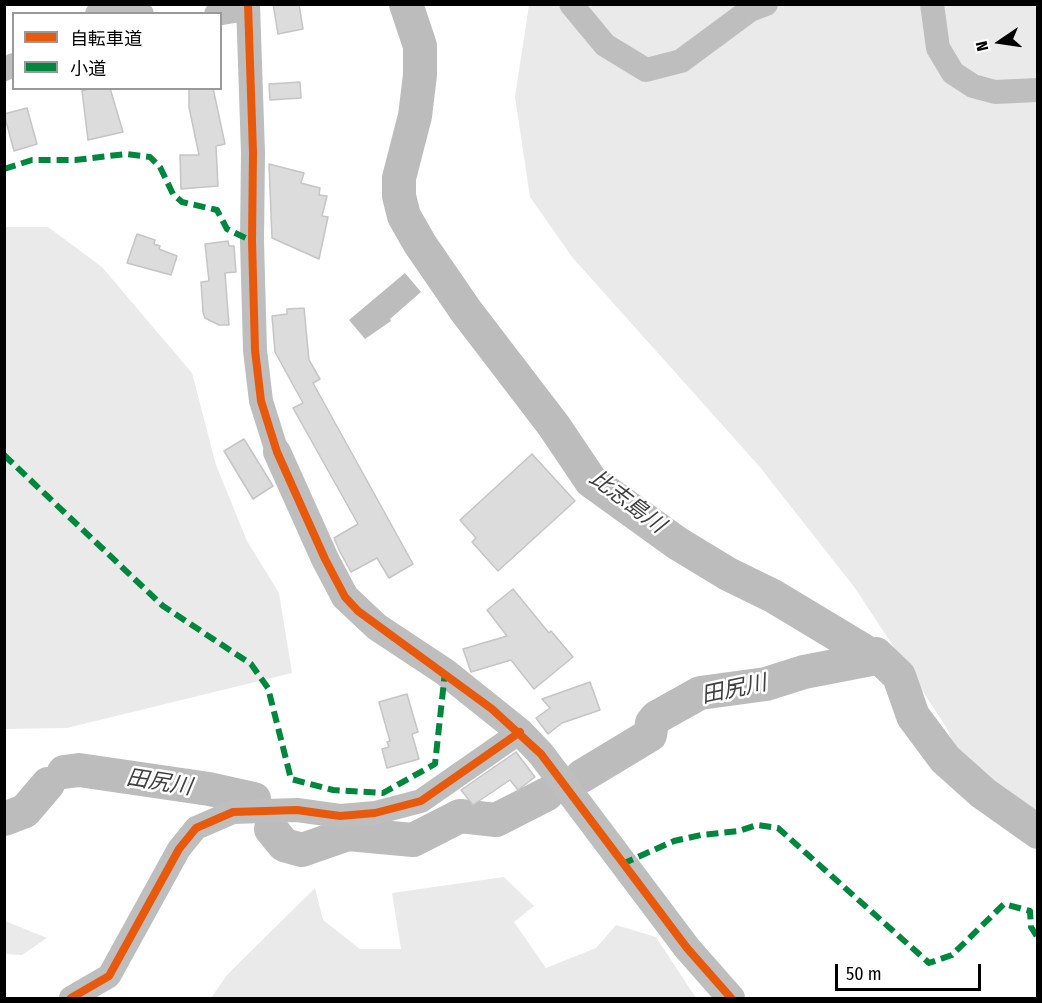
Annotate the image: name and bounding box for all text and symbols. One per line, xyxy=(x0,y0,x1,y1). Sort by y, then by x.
legend xyxy=(12,12,222,90)
north arrow xyxy=(970,12,1030,72)
text: 自転車道 xyxy=(70,28,142,50)
text: N xyxy=(972,39,992,53)
text: 小道 xyxy=(70,58,106,80)
water label: 比志島川 xyxy=(584,465,670,539)
water label: 田尻川 xyxy=(699,670,769,710)
water label: 田尻川 xyxy=(124,765,194,801)
scale bar xyxy=(838,952,984,990)
text: 50 m xyxy=(846,963,882,985)

